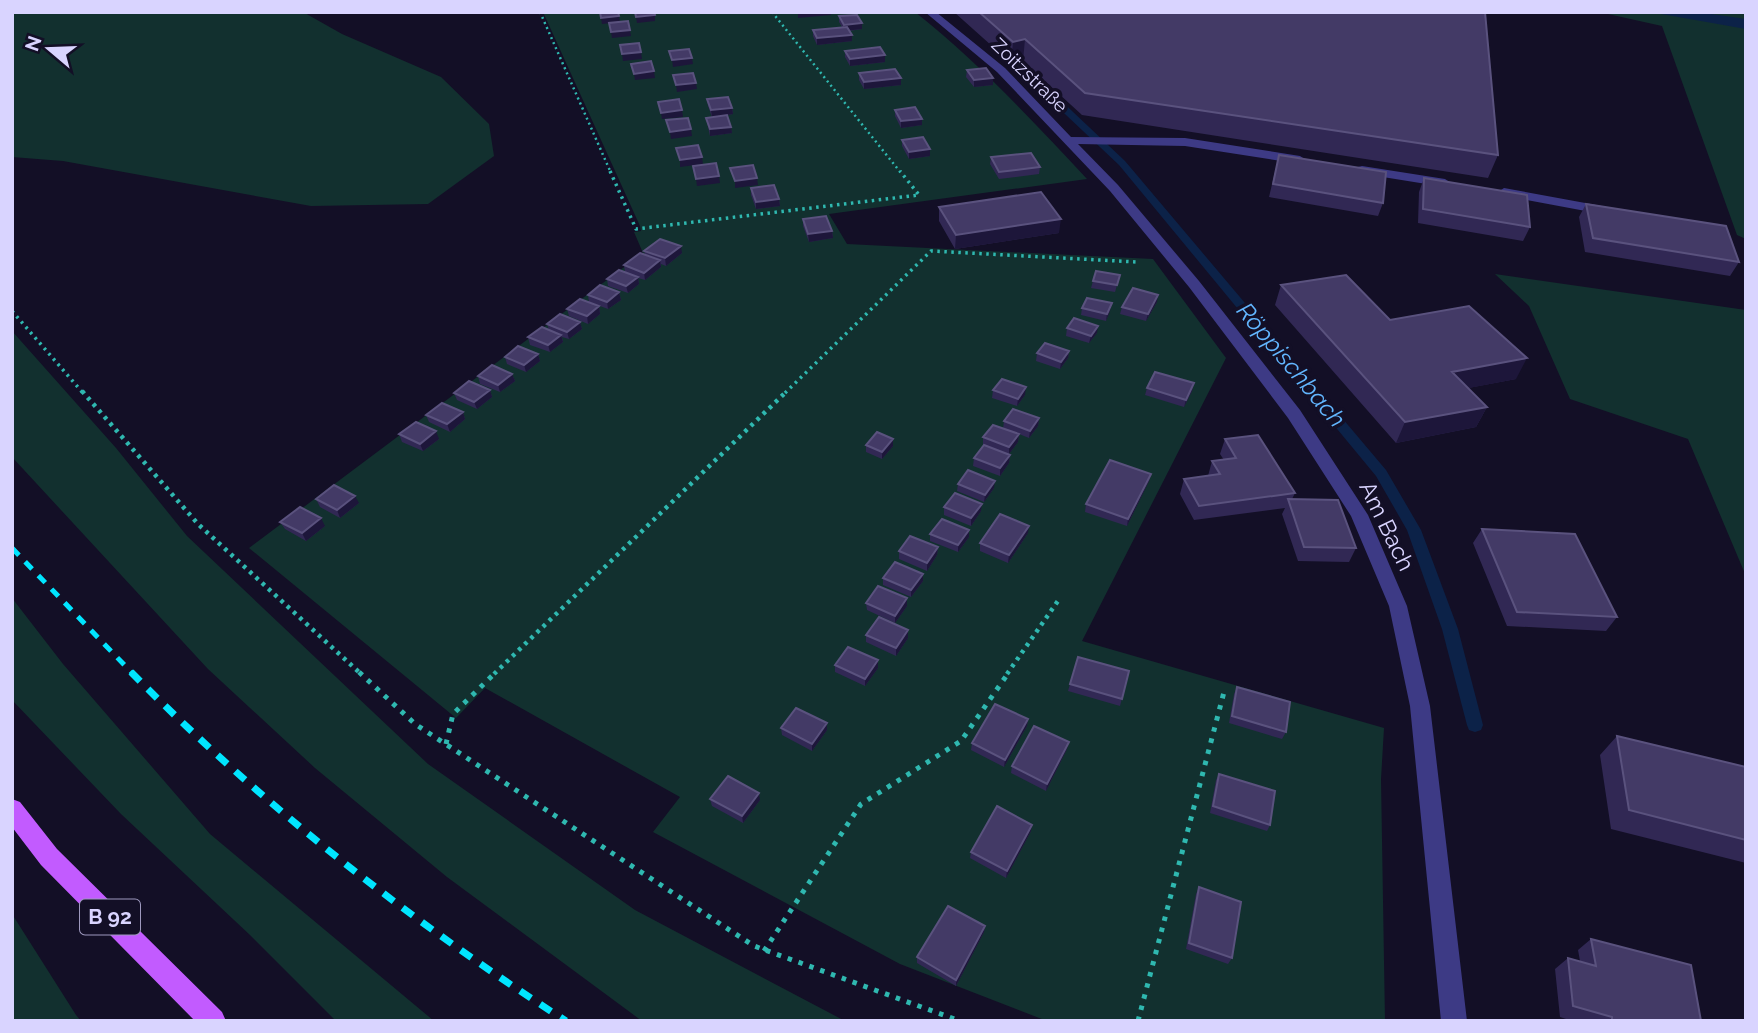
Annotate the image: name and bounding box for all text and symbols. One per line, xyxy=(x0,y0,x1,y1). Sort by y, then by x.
north arrow xyxy=(14,14,84,84)
text: N xyxy=(20,33,46,54)
street label: Zoitzstraße xyxy=(987,33,1073,117)
water label: Röppischbach xyxy=(1231,296,1352,433)
street label: Am Bach xyxy=(1354,477,1421,575)
road number: B 92 xyxy=(80,900,140,934)

